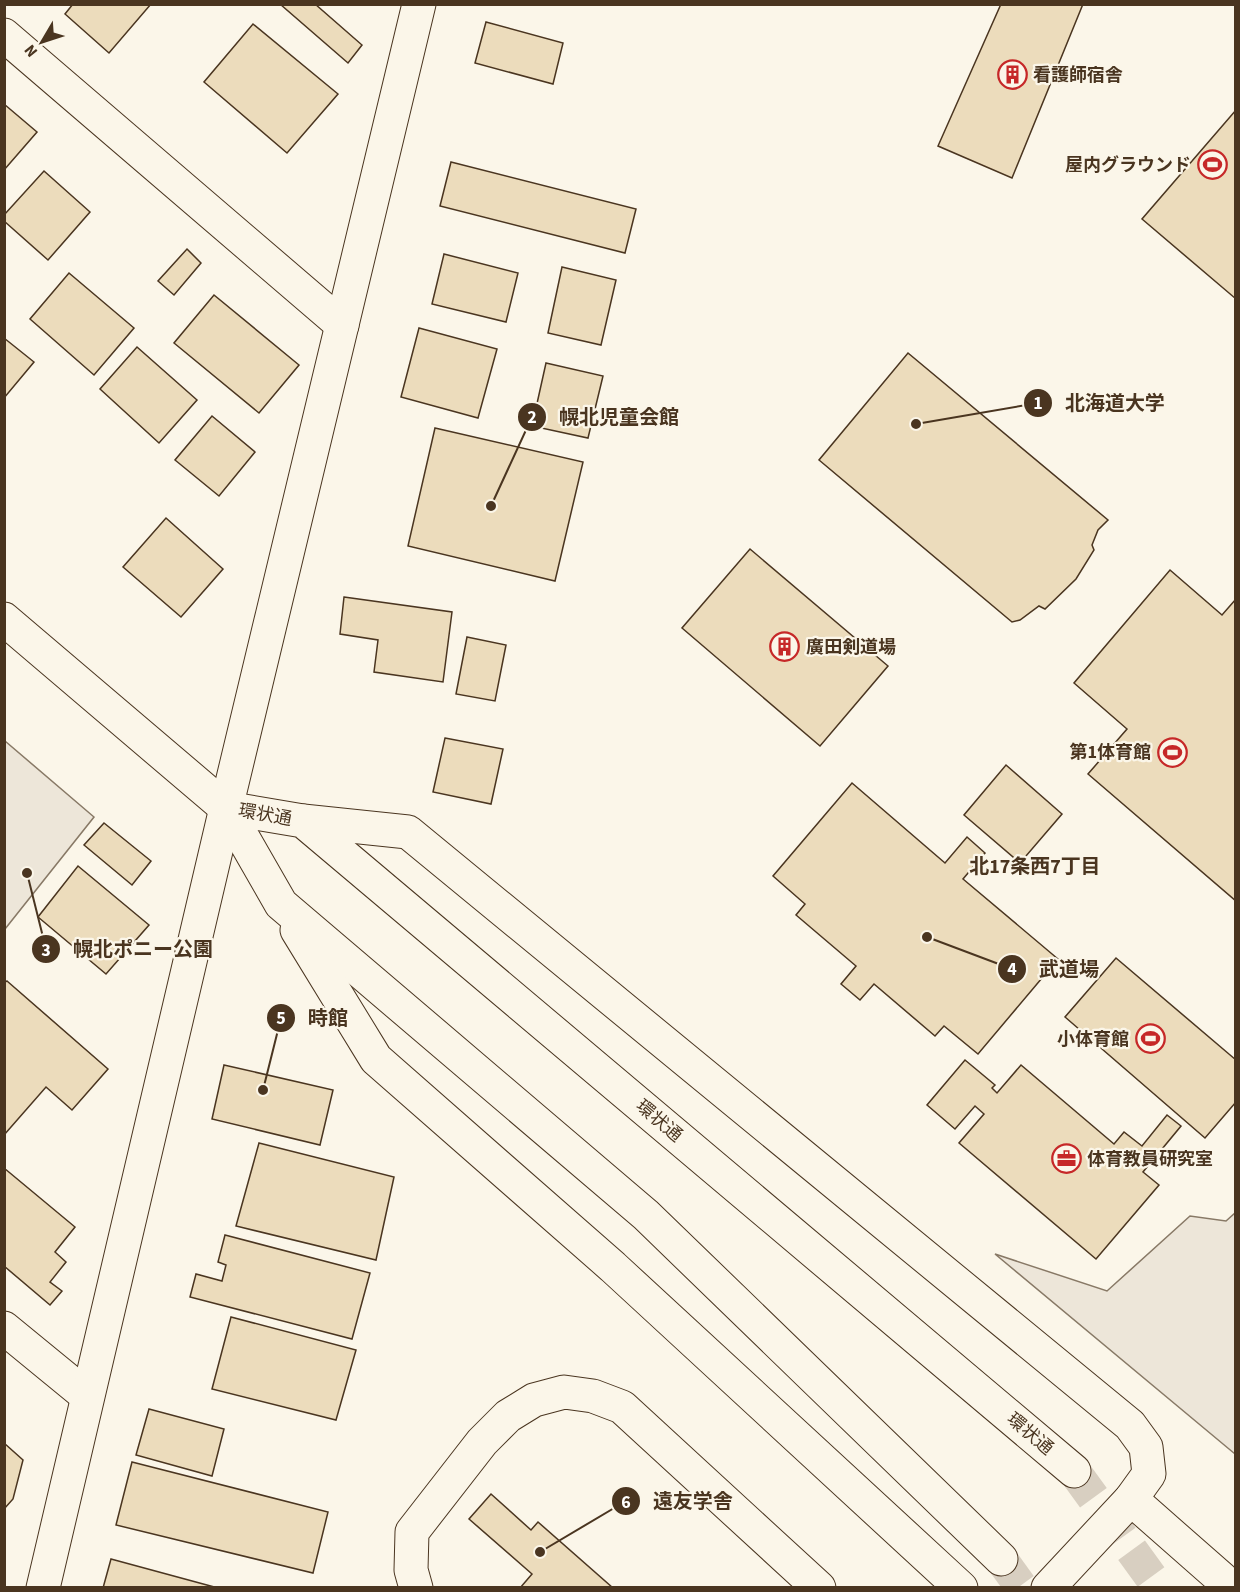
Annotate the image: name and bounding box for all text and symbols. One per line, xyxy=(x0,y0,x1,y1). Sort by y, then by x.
north arrow xyxy=(12,12,72,72)
text: N xyxy=(19,40,43,62)
building icon: 看護師宿舎 xyxy=(996,59,1028,91)
place label: 看護師宿舎 xyxy=(1033,63,1123,88)
sports icon: 屋内グラウンド xyxy=(1196,149,1228,181)
place label: 屋内グラウンド xyxy=(1065,153,1191,178)
callout: 北海道大学 xyxy=(1023,384,1177,422)
text: 北海道大学 xyxy=(1065,390,1165,418)
text: 1 xyxy=(1033,391,1043,416)
callout: 幌北児童会館 xyxy=(517,398,691,436)
text: 幌北児童会館 xyxy=(559,404,679,432)
text: 2 xyxy=(527,405,537,430)
building icon: 廣田剣道場 xyxy=(769,631,801,663)
place label: 廣田剣道場 xyxy=(806,635,896,660)
sports icon: 第1体育館 xyxy=(1156,736,1188,768)
place label: 第1体育館 xyxy=(1069,740,1151,765)
street label: 環状通 xyxy=(236,798,294,832)
district label: 北17条西7丁目 xyxy=(969,853,1101,881)
callout: 幌北ポニー公園 xyxy=(31,930,225,968)
text: 幌北ポニー公園 xyxy=(73,936,213,964)
text: 3 xyxy=(41,938,51,963)
callout: 武道場 xyxy=(997,950,1111,988)
text: 武道場 xyxy=(1039,956,1099,984)
text: 4 xyxy=(1007,957,1017,982)
callout: 時館 xyxy=(266,999,360,1037)
text: 時館 xyxy=(308,1005,348,1033)
text: 5 xyxy=(276,1006,286,1031)
sports icon: 小体育館 xyxy=(1134,1023,1166,1055)
place label: 小体育館 xyxy=(1057,1027,1129,1052)
street label: 環状通 xyxy=(630,1094,688,1148)
office icon: 体育教員研究室 xyxy=(1050,1143,1082,1175)
place label: 体育教員研究室 xyxy=(1087,1147,1213,1172)
street label: 環状通 xyxy=(1001,1407,1059,1461)
callout: 遠友学舎 xyxy=(611,1482,745,1520)
text: 遠友学舎 xyxy=(653,1488,733,1516)
text: 6 xyxy=(621,1490,631,1515)

